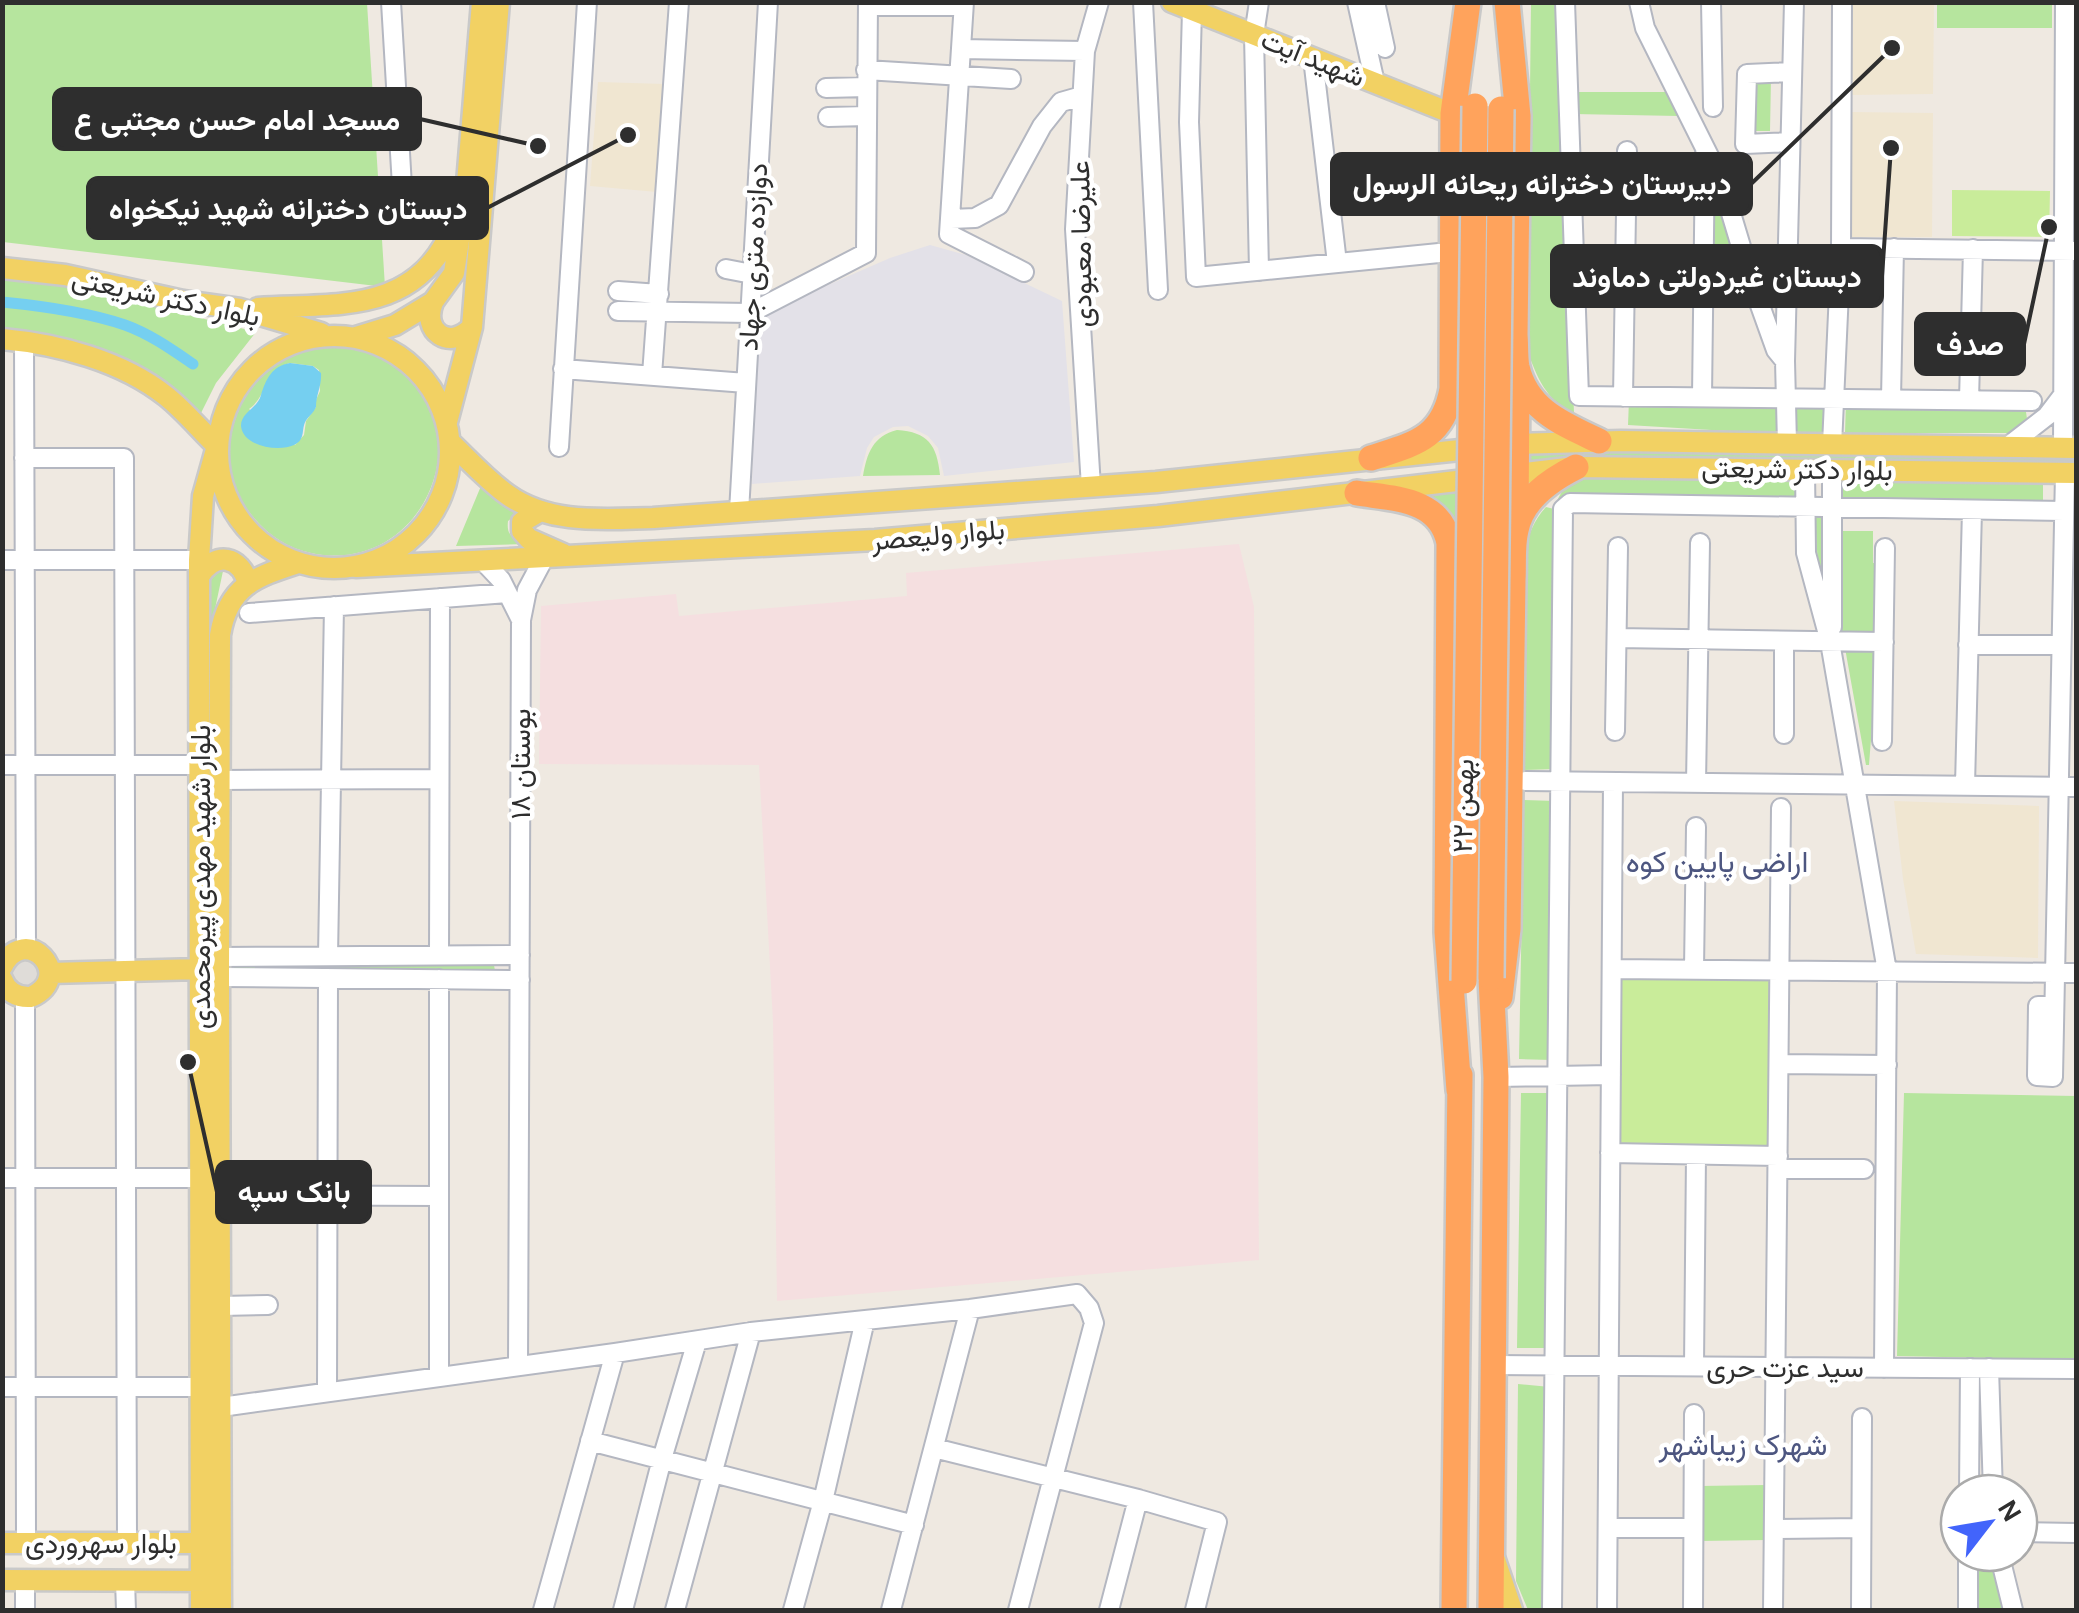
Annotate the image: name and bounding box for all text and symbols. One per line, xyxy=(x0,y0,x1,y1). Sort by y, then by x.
street label: شهید آیت xyxy=(1256,22,1370,95)
callout: مسجد امام حسن مجتبی ع xyxy=(54,89,420,149)
text: مسجد امام حسن مجتبی ع xyxy=(74,102,400,140)
callout: دبیرستان دخترانه ریحانه الرسول xyxy=(1332,154,1751,214)
street label: علیرضا معبودی xyxy=(1063,160,1100,328)
street label: دوازده متری جهاد xyxy=(732,162,775,352)
text: دبیرستان دخترانه ریحانه الرسول xyxy=(1352,166,1732,202)
callout: دبستان دخترانه شهید نیکخواه xyxy=(88,178,487,238)
text: دبستان دخترانه شهید نیکخواه xyxy=(109,191,467,227)
callout: دبستان غیردولتی دماوند xyxy=(1552,246,1882,306)
text: دبستان غیردولتی دماوند xyxy=(1572,259,1862,295)
street label: بلوار دکتر شریعتی xyxy=(69,261,263,334)
callout: صدف xyxy=(1916,314,2024,374)
text: صدف xyxy=(1936,327,2004,363)
street label: بلوار دکتر شریعتی xyxy=(1701,451,1893,488)
street label: بلوار ولیعصر xyxy=(869,513,1006,558)
street label: بوستان ۱۸ xyxy=(504,708,538,820)
street label: بلوار شهید مهدی پیرمحمدی xyxy=(184,725,219,1029)
street label: ۲۲ بهمن xyxy=(1446,759,1481,854)
district label: اراضی پایین کوه xyxy=(1626,844,1808,882)
callout: بانک سپه xyxy=(217,1162,370,1222)
text: بانک سپه xyxy=(237,1174,351,1212)
street label: سید عزت حری xyxy=(1706,1351,1864,1385)
district label: شهرک زیباشهر xyxy=(1658,1427,1827,1463)
north arrow xyxy=(1939,1473,2039,1573)
text: N xyxy=(1991,1493,2029,1527)
street label: بلوار سهروردی xyxy=(25,1527,177,1561)

